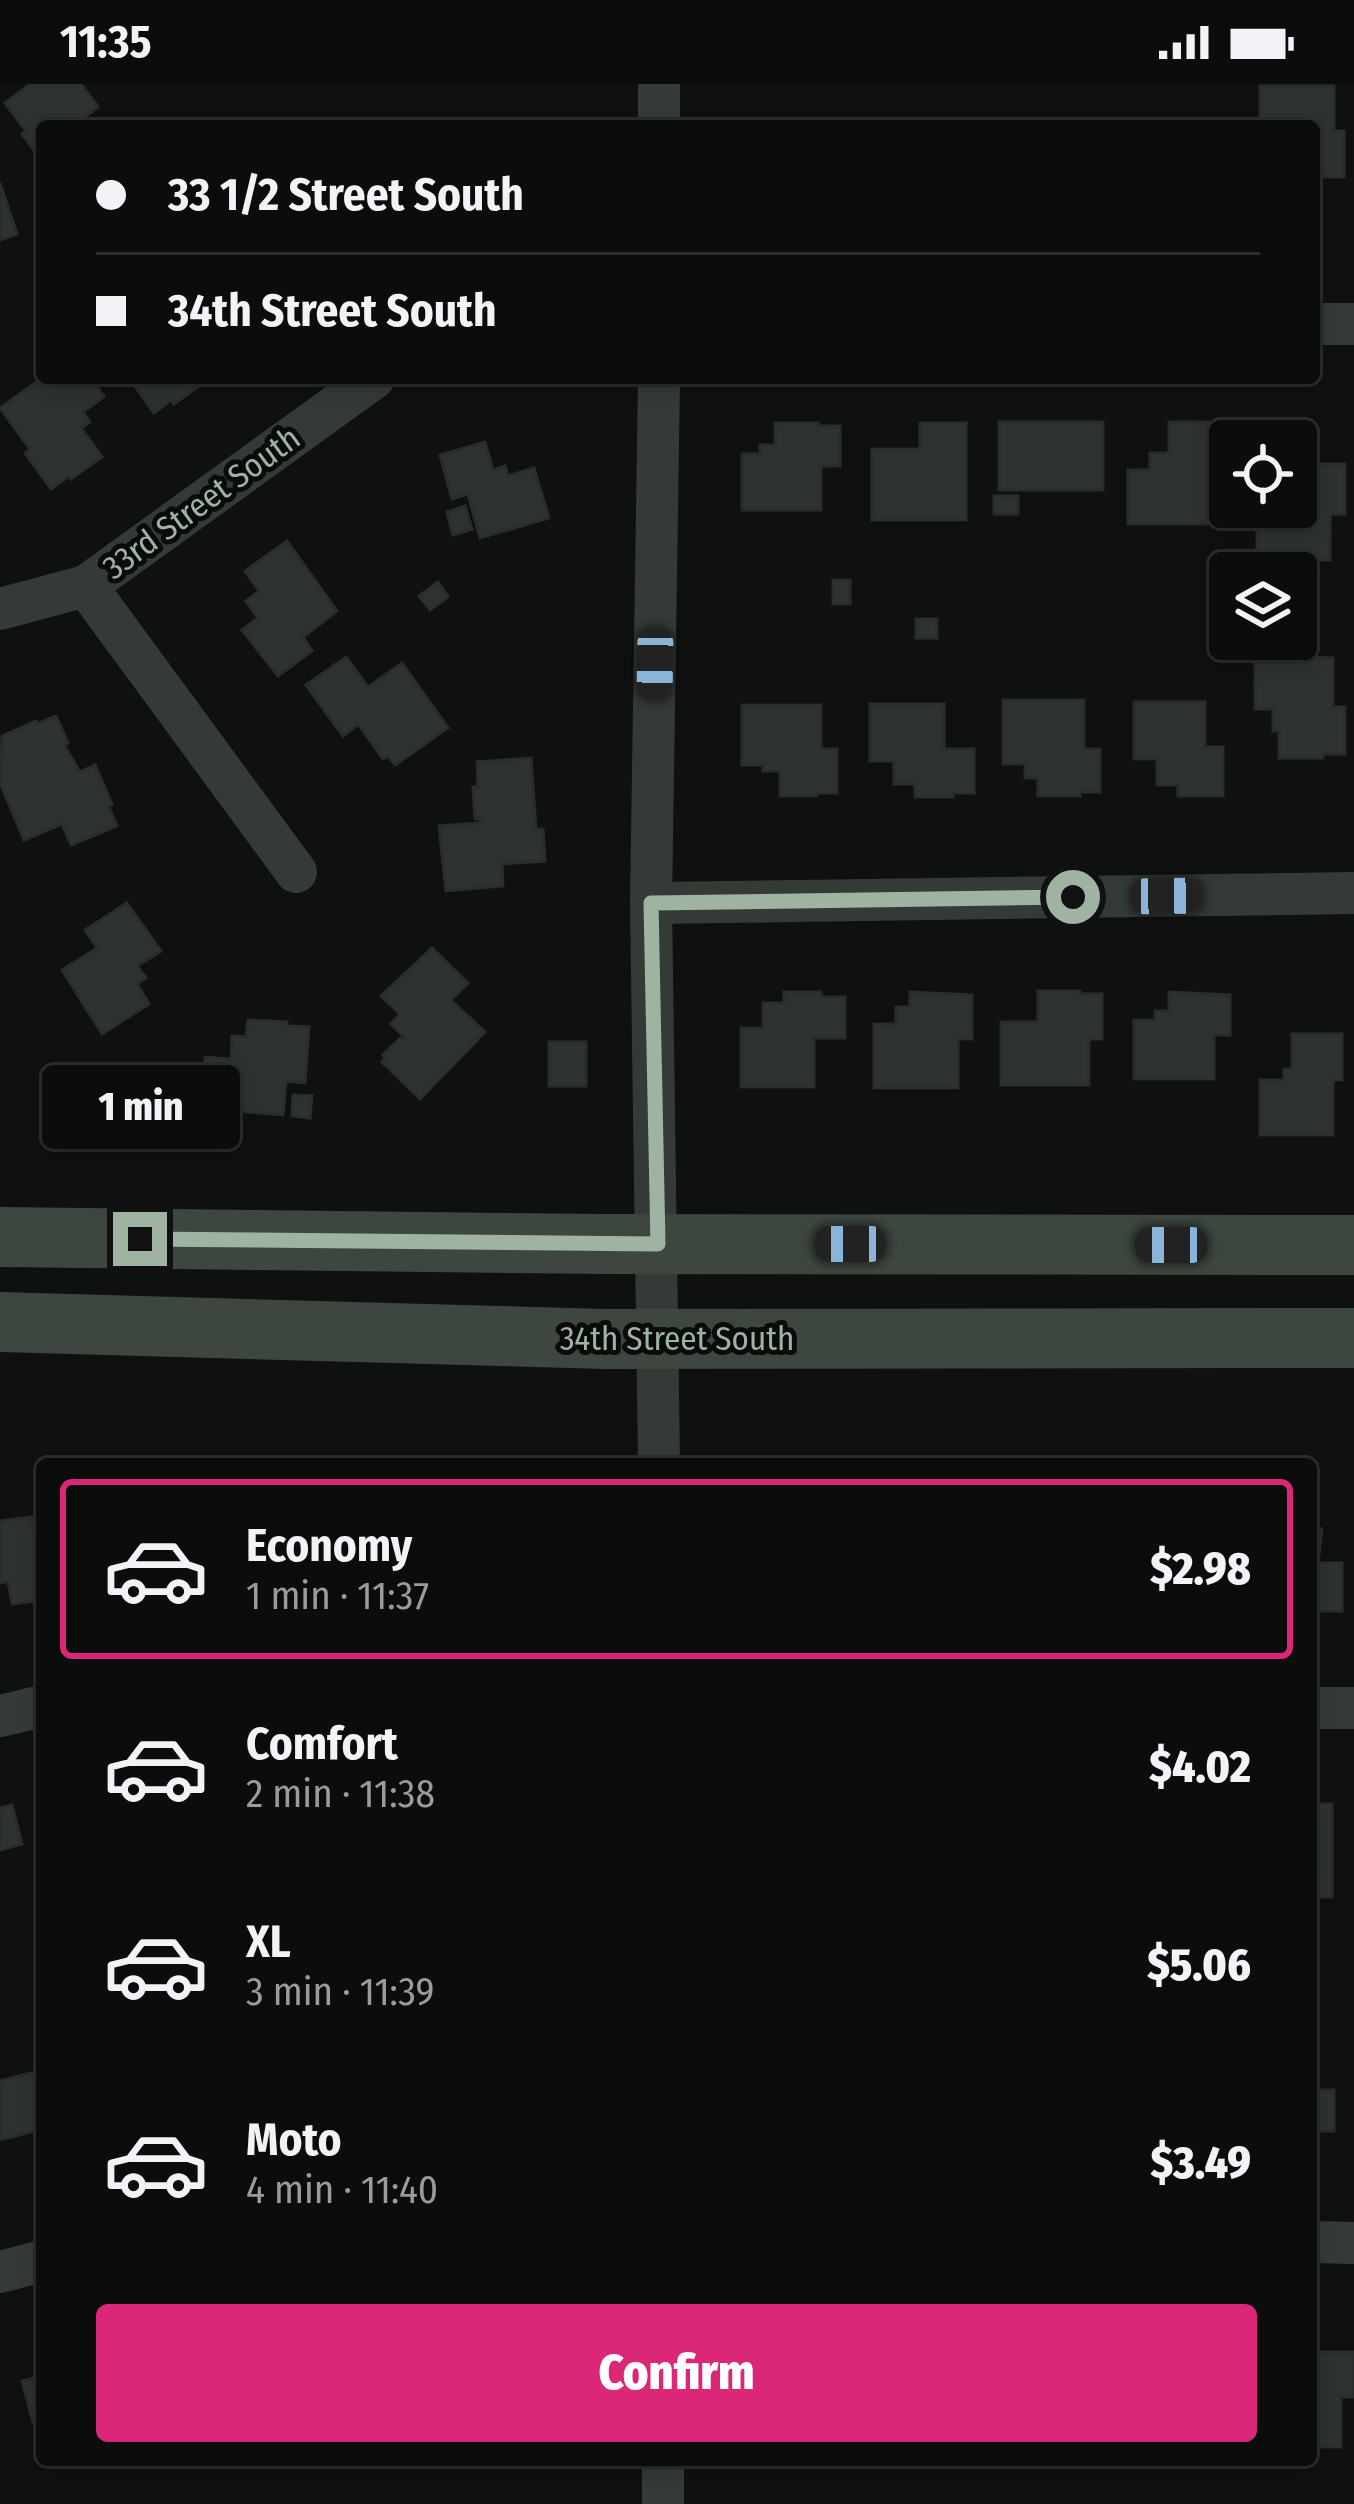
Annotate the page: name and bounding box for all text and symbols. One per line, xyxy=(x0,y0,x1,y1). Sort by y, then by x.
text: 11:35 xyxy=(60,15,152,69)
text: 33 1/2 Street South xyxy=(168,168,524,222)
text: 34th Street South xyxy=(168,284,497,338)
street label: 33rd Street South xyxy=(95,418,308,588)
map controls xyxy=(1209,420,1317,660)
button: locate xyxy=(1209,420,1317,528)
button: layers xyxy=(1209,552,1317,660)
car xyxy=(636,628,674,700)
route start xyxy=(1046,870,1100,924)
car xyxy=(1131,877,1203,915)
callout: 1 min xyxy=(41,1065,239,1149)
text: 1 min xyxy=(99,1084,183,1130)
route end xyxy=(113,1212,167,1266)
car xyxy=(814,1226,886,1262)
car xyxy=(1135,1227,1207,1263)
street label: 34th Street South xyxy=(560,1319,794,1359)
icon: car xyxy=(102,1515,210,1623)
text: Economy xyxy=(246,1519,412,1573)
text: $2.98 xyxy=(1150,1542,1251,1596)
text: 1 min · 11:37 xyxy=(246,1573,429,1619)
icon: car xyxy=(102,1713,210,1821)
text: Comfort xyxy=(246,1717,398,1771)
text: $4.02 xyxy=(1149,1740,1251,1794)
text: 2 min · 11:38 xyxy=(246,1771,435,1817)
icon: car xyxy=(102,1911,210,2019)
text: XL xyxy=(246,1915,291,1969)
text: $5.06 xyxy=(1147,1938,1251,1992)
text: 3 min · 11:39 xyxy=(246,1969,434,2015)
icon: car xyxy=(102,2109,210,2217)
text: Moto xyxy=(246,2113,342,2167)
text: $3.49 xyxy=(1151,2136,1251,2190)
text: 4 min · 11:40 xyxy=(246,2167,438,2213)
button: Confirm xyxy=(96,2304,1257,2442)

